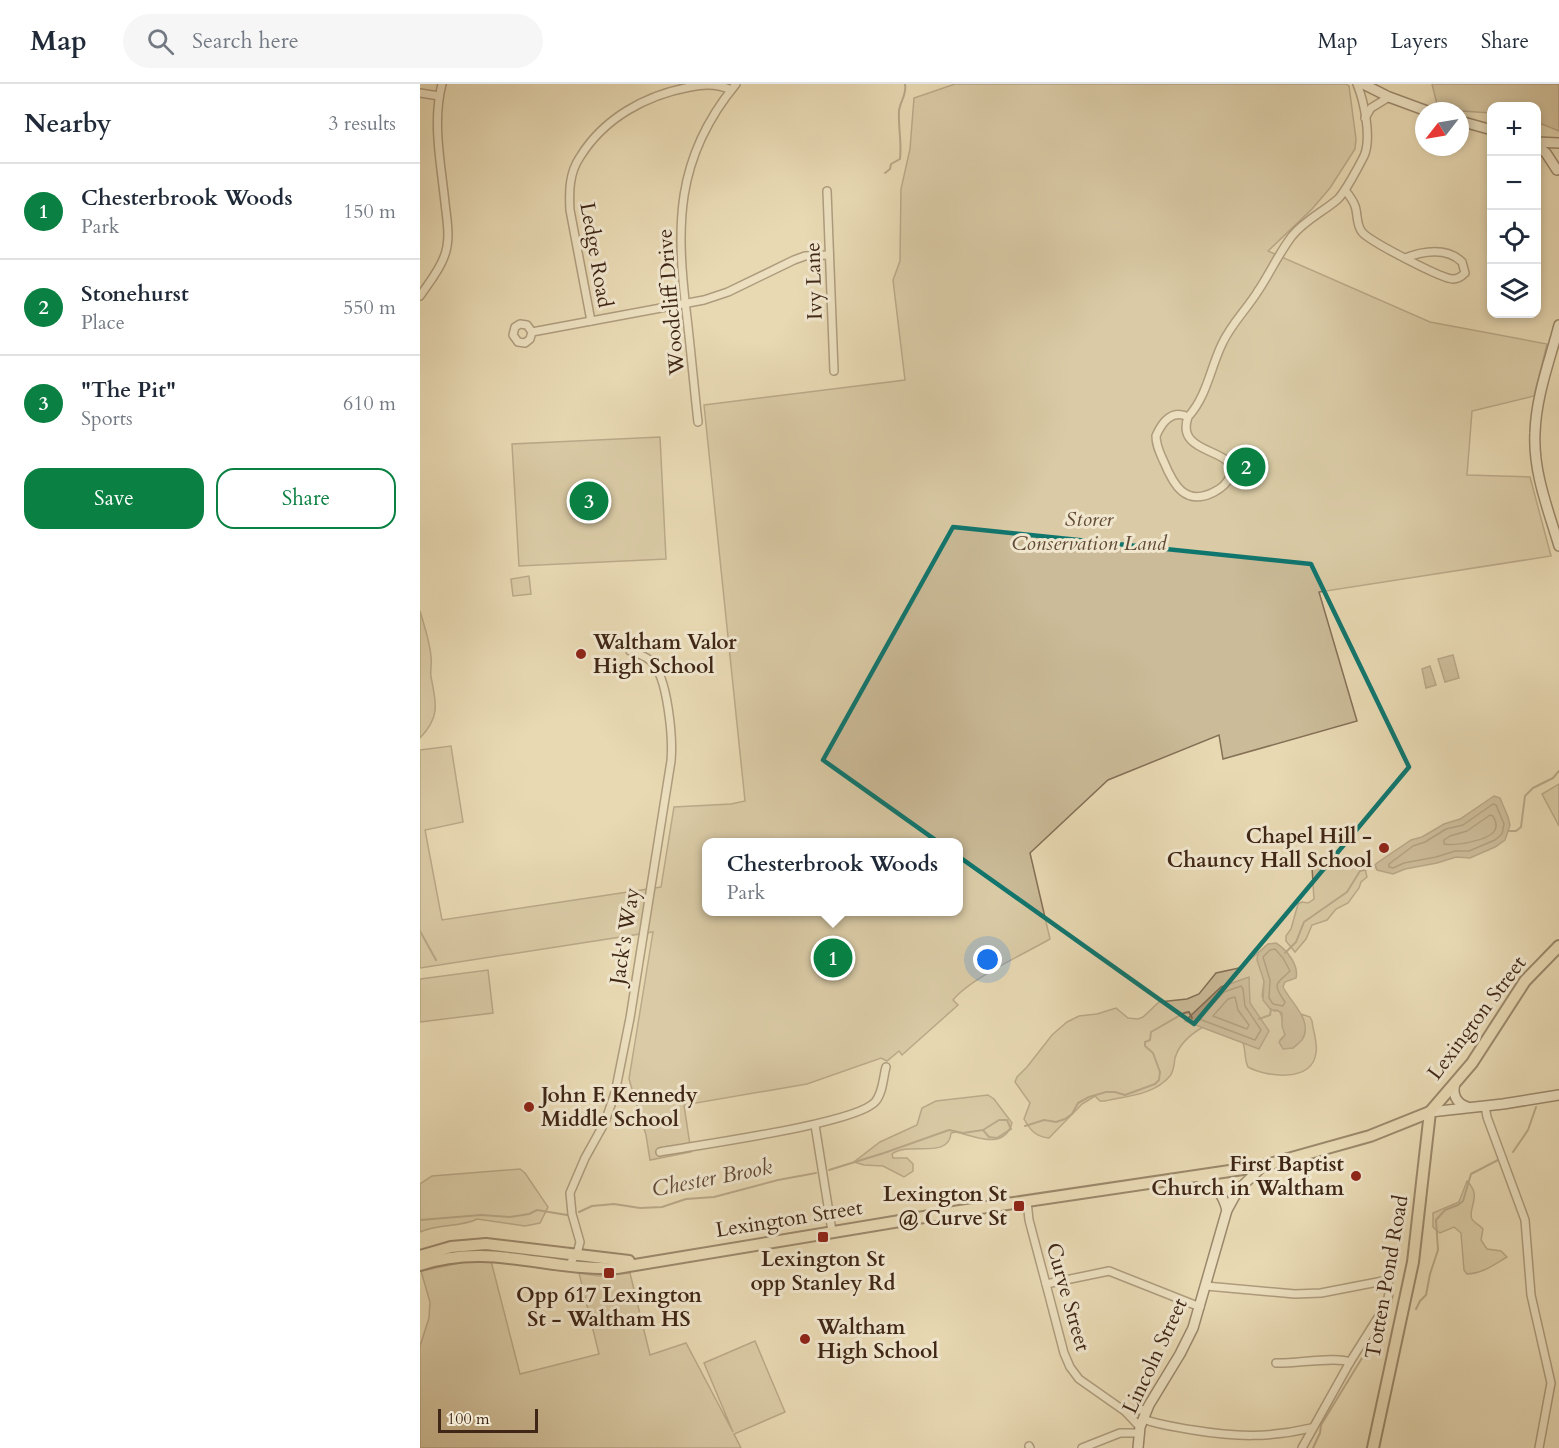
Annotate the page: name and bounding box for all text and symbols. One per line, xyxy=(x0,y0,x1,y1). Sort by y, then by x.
search box xyxy=(123,14,543,68)
text: Map xyxy=(30,22,87,60)
icon: search xyxy=(144,25,177,58)
text: Search here xyxy=(192,26,299,56)
text: Map xyxy=(1318,27,1358,56)
text: Layers xyxy=(1391,27,1448,56)
text: Share xyxy=(1481,27,1529,56)
north arrow xyxy=(1415,102,1469,156)
map controls xyxy=(1487,102,1541,318)
button: + xyxy=(1487,102,1541,156)
text: Nearby xyxy=(24,106,112,141)
text: 3 results xyxy=(328,110,396,137)
button: − xyxy=(1487,156,1541,210)
text: Chesterbrook Woods xyxy=(81,183,293,213)
text: 1 xyxy=(38,198,49,225)
text: 150 m xyxy=(343,198,396,225)
street label: Ledge Road xyxy=(572,200,620,310)
button: locate xyxy=(1487,210,1541,264)
text: Park xyxy=(81,213,119,240)
street label: Woodcliff Drive xyxy=(650,228,692,377)
street label: Ivy Lane xyxy=(798,242,830,320)
button: layers xyxy=(1487,264,1541,318)
text: Stonehurst xyxy=(81,279,189,309)
text: 2 xyxy=(38,294,49,321)
text: 550 m xyxy=(343,294,396,321)
text: Place xyxy=(81,309,125,336)
text: "The Pit" xyxy=(81,375,176,405)
text: 3 xyxy=(38,390,49,417)
text: 610 m xyxy=(343,390,396,417)
text: Sports xyxy=(81,405,133,432)
pin: 2 xyxy=(1226,444,1266,490)
button: Save xyxy=(24,468,204,529)
button: Share xyxy=(216,468,396,529)
pin: 3 xyxy=(570,478,608,524)
park label: Storer Conservation Land xyxy=(1011,505,1168,558)
place label: Waltham Valor High School xyxy=(592,628,737,681)
marker: Waltham Valor High School xyxy=(574,647,588,661)
place label: Chapel Hill - Chauncy Hall School xyxy=(1167,822,1372,875)
popup xyxy=(702,838,963,916)
marker: Chapel Hill - Chauncy Hall School xyxy=(1377,841,1391,855)
text: Chesterbrook Woods xyxy=(727,849,938,879)
text: Park xyxy=(727,879,765,906)
street label: Jack's Way xyxy=(603,885,647,990)
pin: 1 xyxy=(814,936,852,980)
your location xyxy=(973,945,1002,974)
street label: Lexington Street xyxy=(1421,950,1533,1086)
place label: John F. Kennedy Middle School xyxy=(538,1081,698,1134)
marker: John F. Kennedy Middle School xyxy=(522,1100,536,1114)
place label: First Baptist Church in Waltham xyxy=(1151,1150,1345,1203)
water label: Chester Brook xyxy=(649,1152,775,1204)
marker: First Baptist Church in Waltham xyxy=(1349,1169,1363,1183)
place label: Lexington St @ Curve St xyxy=(883,1180,1008,1233)
street label: Lexington Street xyxy=(713,1193,865,1245)
street label: Totten Pond Road xyxy=(1358,1193,1416,1361)
marker: Lexington St @ Curve St xyxy=(1012,1199,1026,1213)
marker: Lexington St opp Stanley Rd xyxy=(816,1230,830,1244)
street label: Curve Street xyxy=(1039,1239,1097,1355)
place label: Lexington St opp Stanley Rd xyxy=(751,1245,896,1298)
marker: Opp 617 Lexington St - Waltham HS xyxy=(602,1266,616,1280)
place label: Opp 617 Lexington St - Waltham HS xyxy=(516,1281,703,1334)
street label: Lincoln Street xyxy=(1115,1293,1195,1419)
place label: Waltham High School xyxy=(816,1313,938,1366)
marker: Waltham High School xyxy=(798,1332,812,1346)
scale bar xyxy=(438,1406,538,1434)
text: 100 m xyxy=(447,1408,489,1430)

